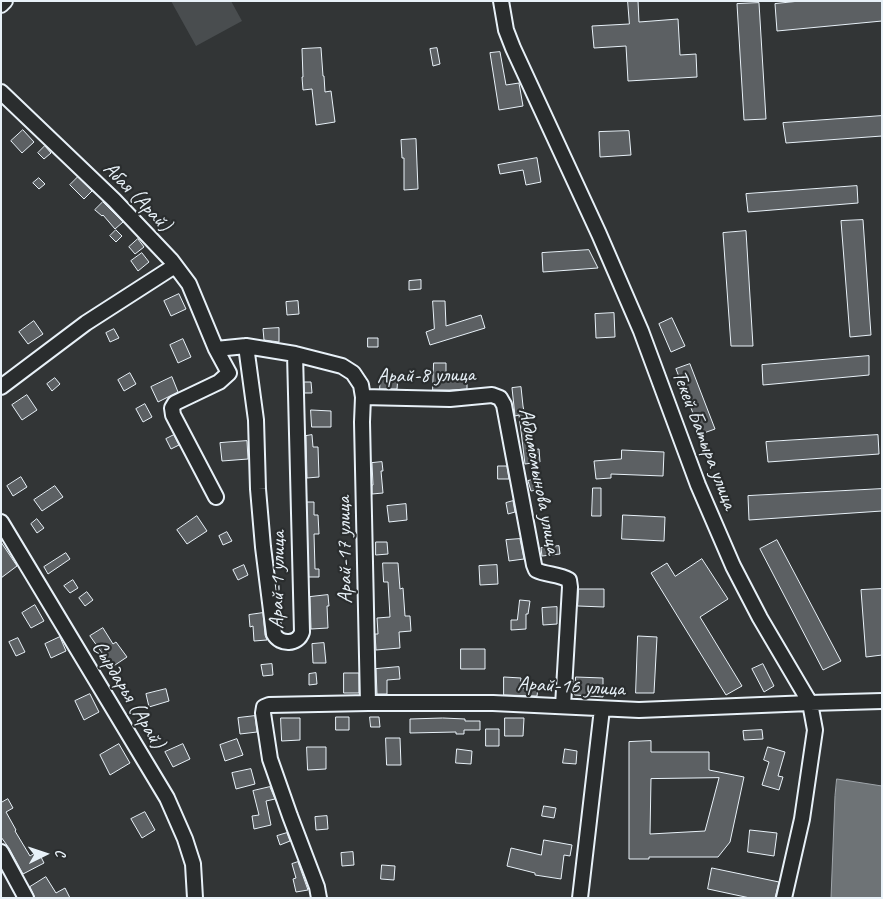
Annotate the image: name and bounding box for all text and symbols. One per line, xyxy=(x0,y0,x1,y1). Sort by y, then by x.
street label: Абая (Арай) xyxy=(97,157,177,237)
street label: Арай-8 улица xyxy=(377,363,475,389)
street label: Текей Батыра улица xyxy=(666,367,742,513)
street label: Абдимомынова улица xyxy=(513,406,565,556)
street label: Арай-17 улица xyxy=(331,496,359,604)
street label: Арай-1 улица xyxy=(265,531,291,629)
street label: Сырдарья (Арай) xyxy=(86,636,170,754)
street label: Арай-16 улица xyxy=(517,672,625,702)
north arrow xyxy=(20,829,70,879)
text: С xyxy=(52,849,69,857)

